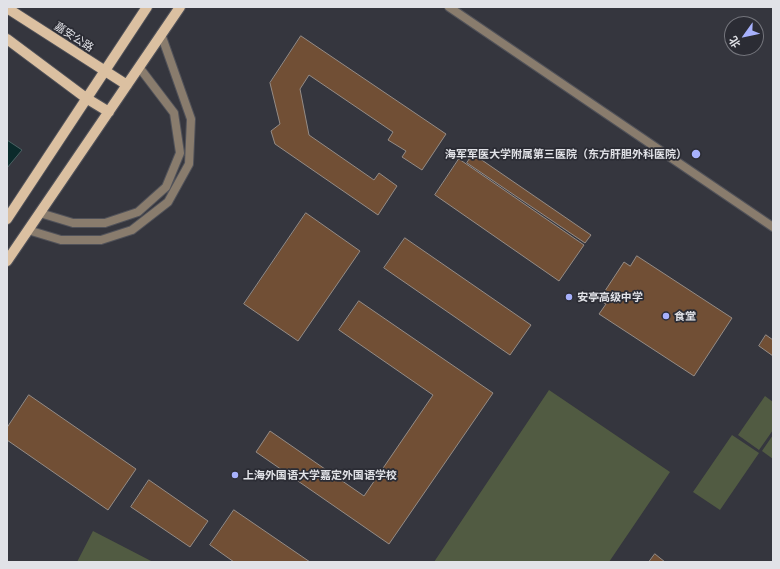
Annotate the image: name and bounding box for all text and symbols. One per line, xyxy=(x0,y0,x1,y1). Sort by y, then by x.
north arrow xyxy=(724,16,764,56)
street label: 嘉安公路 xyxy=(52,19,96,55)
text: 北 xyxy=(726,34,743,50)
place label: 海军军医大学附属第三医院（东方肝胆外科医院） xyxy=(445,147,687,161)
marker: 海军军医大学附属第三医院（东方肝胆外科医院） xyxy=(690,148,702,160)
place label: 安亭高级中学 xyxy=(577,290,643,304)
marker: 安亭高级中学 xyxy=(564,292,574,302)
place label: 食堂 xyxy=(674,309,696,323)
marker: 食堂 xyxy=(661,311,671,321)
place label: 上海外国语大学嘉定外国语学校 xyxy=(243,468,397,482)
marker: 上海外国语大学嘉定外国语学校 xyxy=(230,470,240,480)

